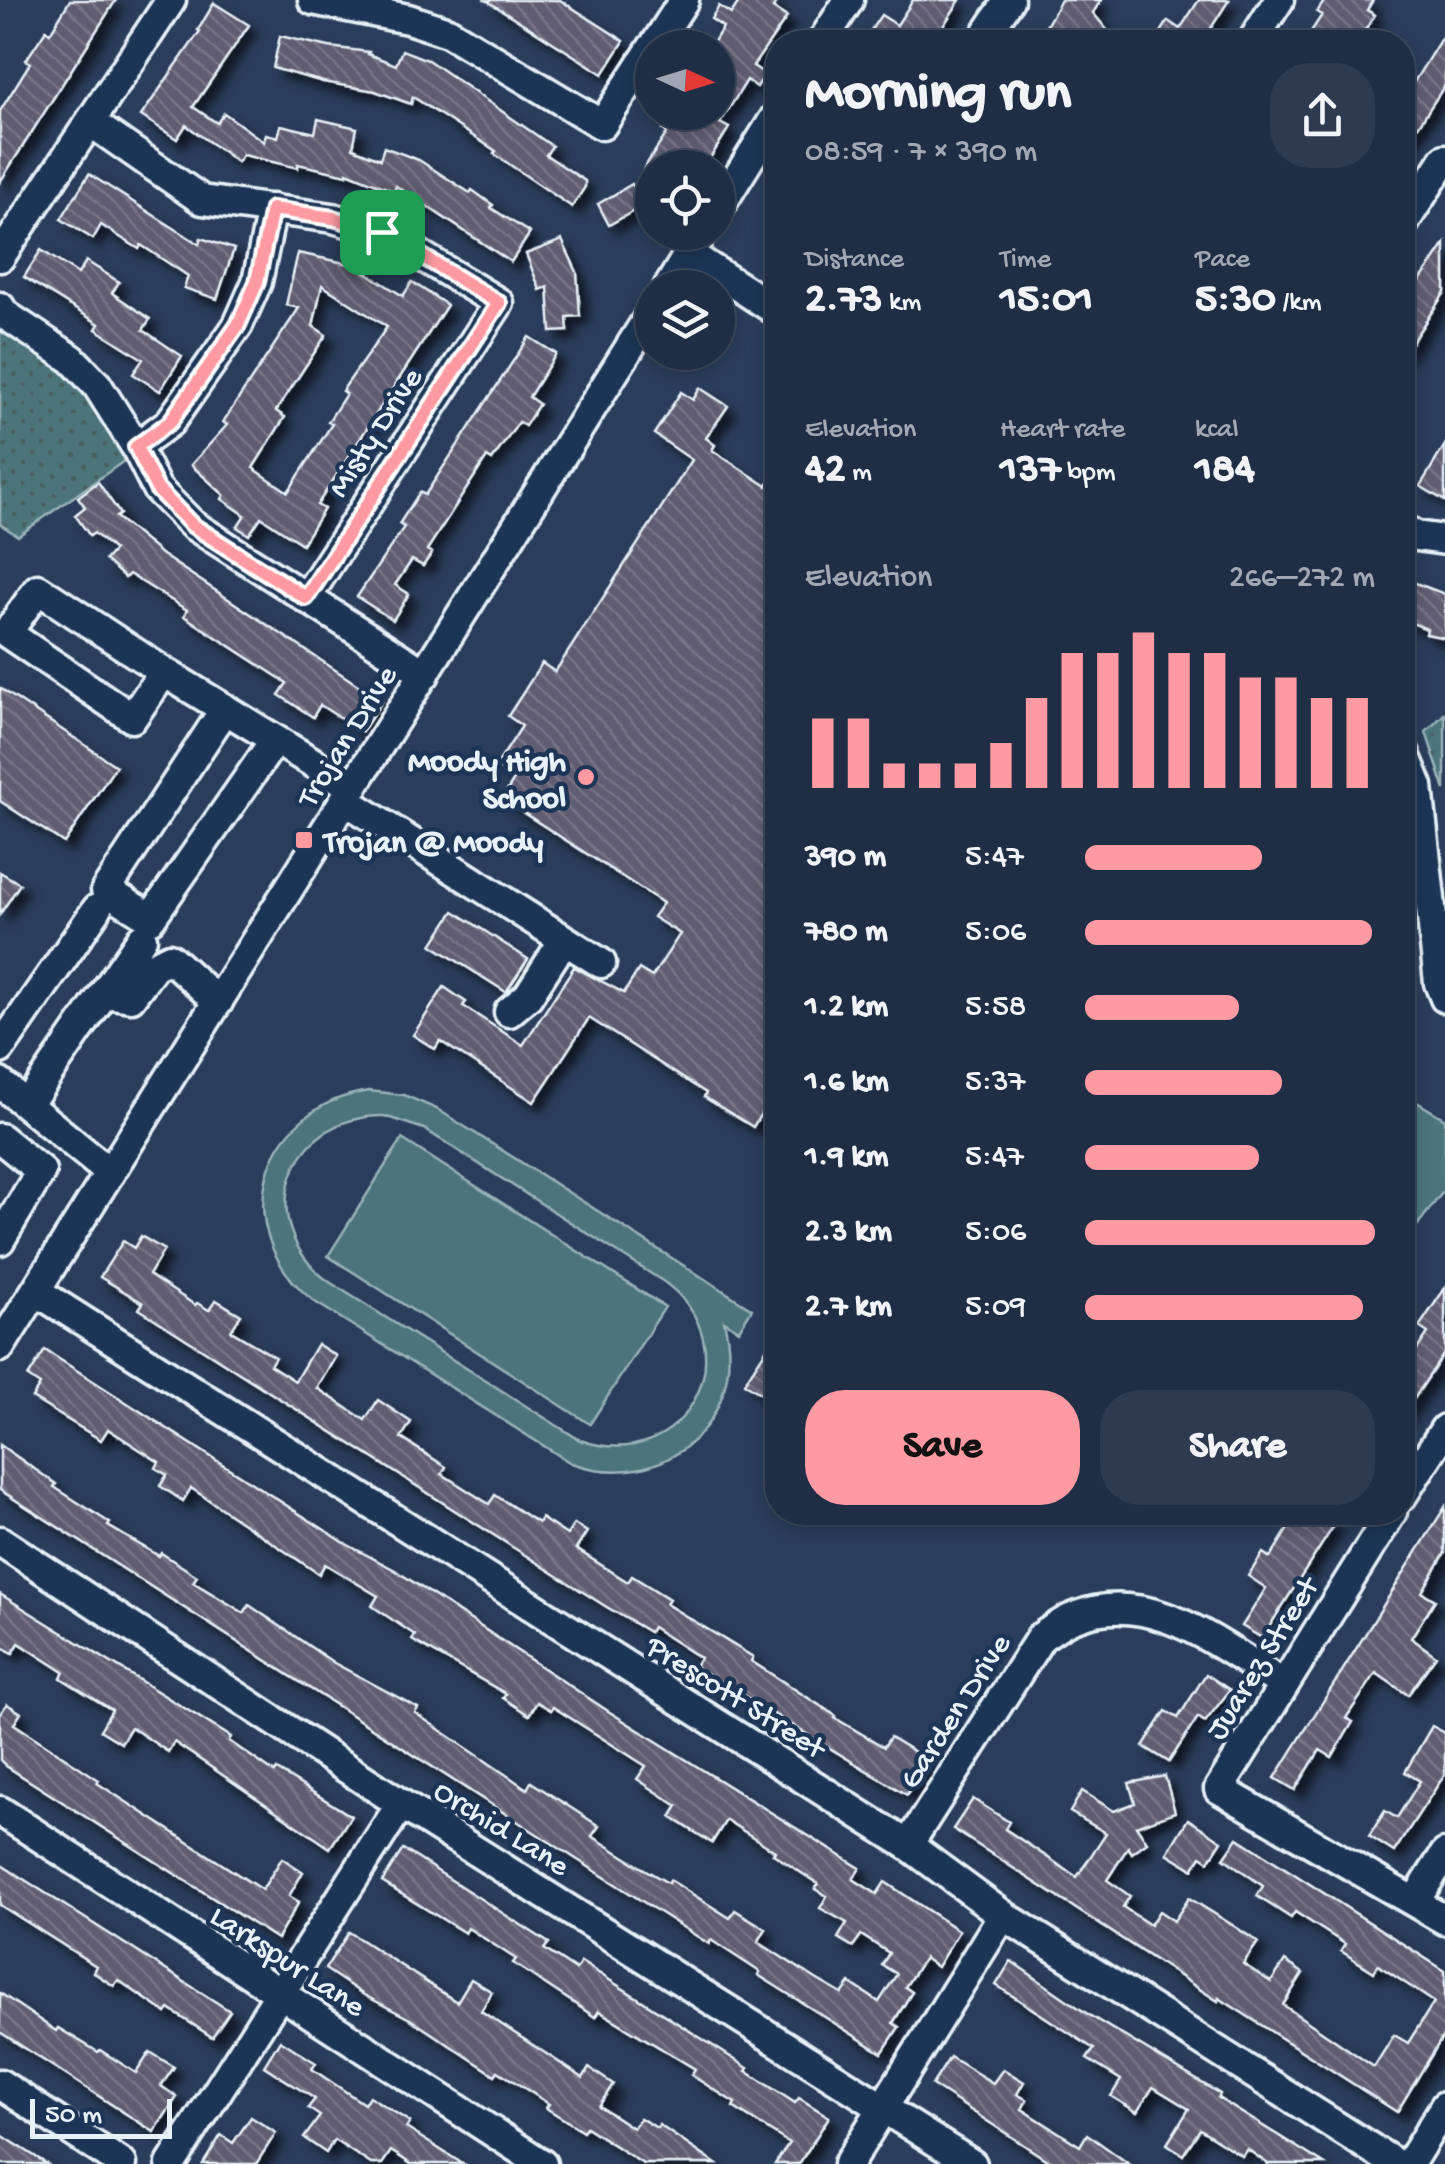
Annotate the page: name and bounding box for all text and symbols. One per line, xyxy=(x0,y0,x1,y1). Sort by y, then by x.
north arrow xyxy=(635,30,735,130)
map controls xyxy=(635,30,735,370)
button: share xyxy=(1270,63,1375,168)
text: Morning run xyxy=(805,64,1071,128)
text: 08:59 · 7 × 390 m xyxy=(805,134,1037,172)
button: locate xyxy=(635,150,735,250)
pin xyxy=(340,190,425,275)
icon: arrive xyxy=(355,205,410,260)
text: Distance xyxy=(805,244,904,277)
text: Time xyxy=(1000,244,1051,277)
text: Pace xyxy=(1195,244,1250,277)
button: layers xyxy=(635,270,735,370)
text: 2.73 xyxy=(805,277,882,326)
text: 15:01 xyxy=(1000,277,1093,326)
text: 5:30 xyxy=(1195,277,1276,326)
text: km xyxy=(882,287,921,320)
text: /km xyxy=(1276,287,1322,320)
street label: Misty Drive xyxy=(321,361,433,506)
text: Elevation xyxy=(805,414,916,447)
text: Heart rate xyxy=(1000,414,1125,447)
text: kcal xyxy=(1195,414,1239,447)
text: 42 xyxy=(805,447,845,496)
text: 137 xyxy=(1000,447,1061,496)
text: 184 xyxy=(1195,447,1255,496)
text: m xyxy=(845,457,872,490)
text: bpm xyxy=(1061,457,1116,490)
text: Elevation xyxy=(805,560,932,598)
text: 266–272 m xyxy=(1229,560,1375,598)
street label: Trojan Drive xyxy=(290,659,408,817)
place label: Moody High School xyxy=(408,745,566,820)
marker: Moody High School xyxy=(575,766,597,788)
place label: Trojan @ Moody xyxy=(321,826,543,864)
marker: Trojan @ Moody xyxy=(293,829,315,851)
text: 390 m xyxy=(805,839,886,877)
text: 5:47 xyxy=(965,839,1024,877)
text: 780 m xyxy=(805,914,888,952)
text: 5:06 xyxy=(965,914,1026,952)
text: 1.2 km xyxy=(805,989,888,1027)
text: 5:58 xyxy=(965,989,1026,1027)
text: 1.6 km xyxy=(805,1064,889,1102)
text: 5:37 xyxy=(965,1064,1025,1102)
text: 1.9 km xyxy=(805,1139,889,1177)
text: 5:47 xyxy=(965,1139,1024,1177)
text: 2.3 km xyxy=(805,1214,892,1252)
text: 5:06 xyxy=(965,1214,1026,1252)
text: 2.7 km xyxy=(805,1289,892,1327)
text: 5:09 xyxy=(965,1289,1026,1327)
button: Save xyxy=(805,1390,1080,1505)
button: Share xyxy=(1100,1390,1375,1505)
street label: Juarez Street xyxy=(1199,1569,1331,1748)
street label: Garden Drive xyxy=(893,1628,1022,1797)
street label: Prescott Street xyxy=(637,1629,833,1771)
street label: Orchid Lane xyxy=(425,1774,576,1887)
street label: Larkspur Lane xyxy=(201,1899,372,2028)
scale bar xyxy=(30,2094,172,2138)
text: 50 m xyxy=(45,2100,102,2133)

